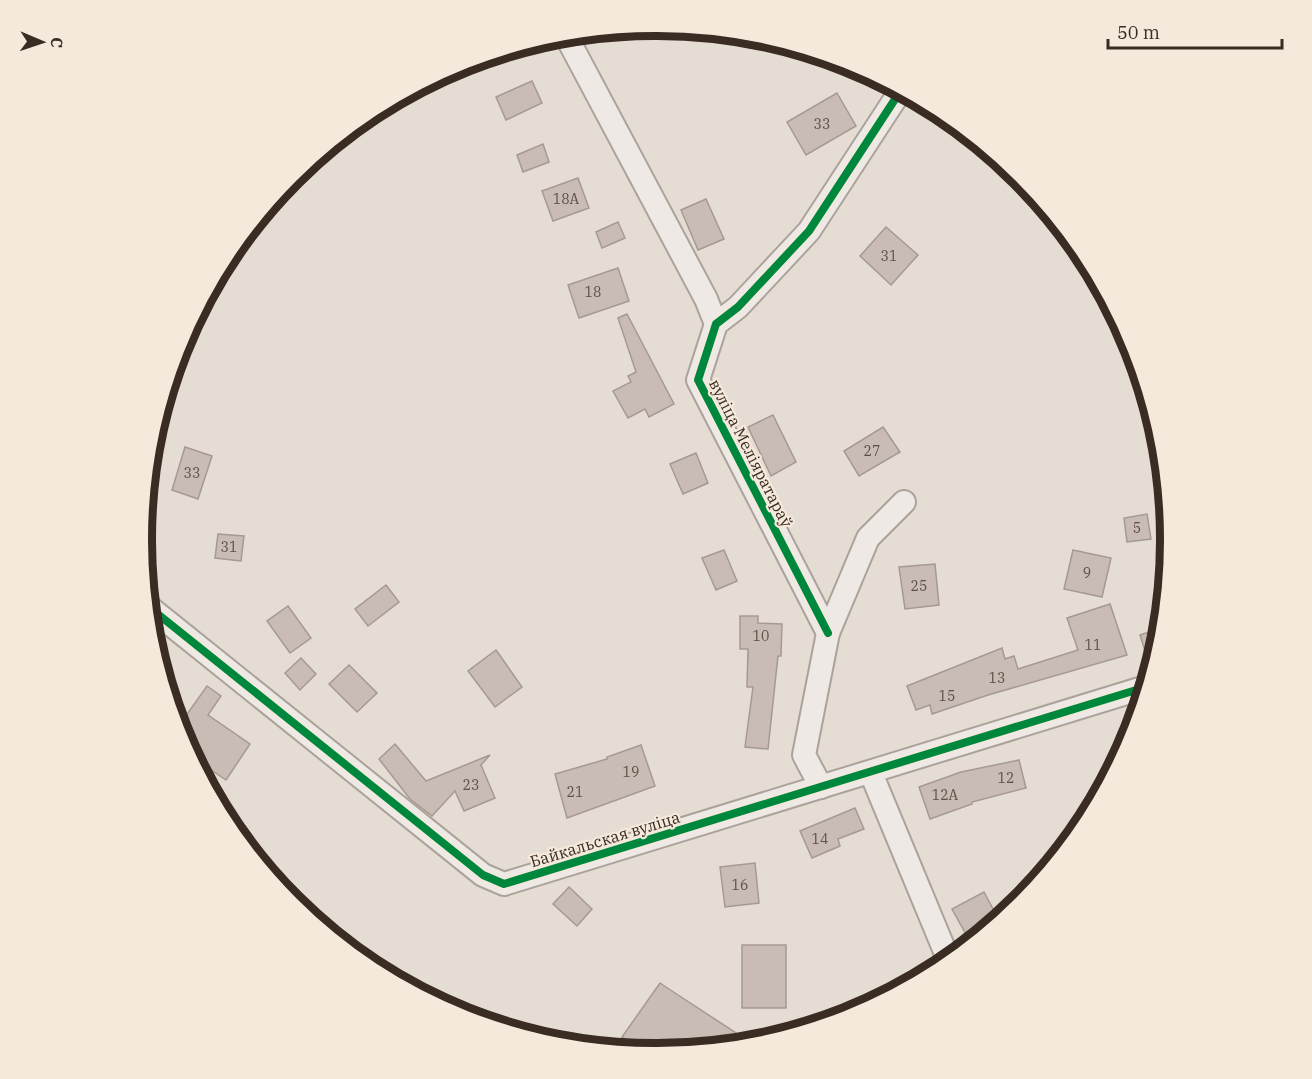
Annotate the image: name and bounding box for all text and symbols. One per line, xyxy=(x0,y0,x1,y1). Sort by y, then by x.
north arrow xyxy=(12,12,72,72)
scale bar xyxy=(1108,12,1282,50)
text: 50 m xyxy=(1117,21,1160,44)
text: С xyxy=(47,37,67,48)
house number: 33 xyxy=(814,115,830,133)
house number: 18А xyxy=(553,190,580,208)
house number: 31 xyxy=(881,247,897,265)
house number: 18 xyxy=(585,283,601,301)
street label: вуліца Меліяратараў xyxy=(705,376,797,531)
house number: 27 xyxy=(864,442,880,460)
house number: 33 xyxy=(184,464,200,482)
house number: 5 xyxy=(1133,519,1141,537)
house number: 31 xyxy=(221,538,237,556)
house number: 9 xyxy=(1083,564,1091,582)
house number: 25 xyxy=(911,577,927,595)
house number: 10 xyxy=(753,627,769,645)
house number: 11 xyxy=(1085,636,1101,654)
house number: 13 xyxy=(989,669,1005,687)
house number: 15 xyxy=(939,687,955,705)
house number: 19 xyxy=(623,763,639,781)
house number: 12 xyxy=(998,769,1014,787)
house number: 23 xyxy=(463,776,479,794)
house number: 21 xyxy=(567,783,583,801)
house number: 12А xyxy=(932,786,959,804)
street label: Байкальская вуліца xyxy=(528,807,683,871)
house number: 14 xyxy=(812,830,828,848)
house number: 16 xyxy=(732,876,748,894)

